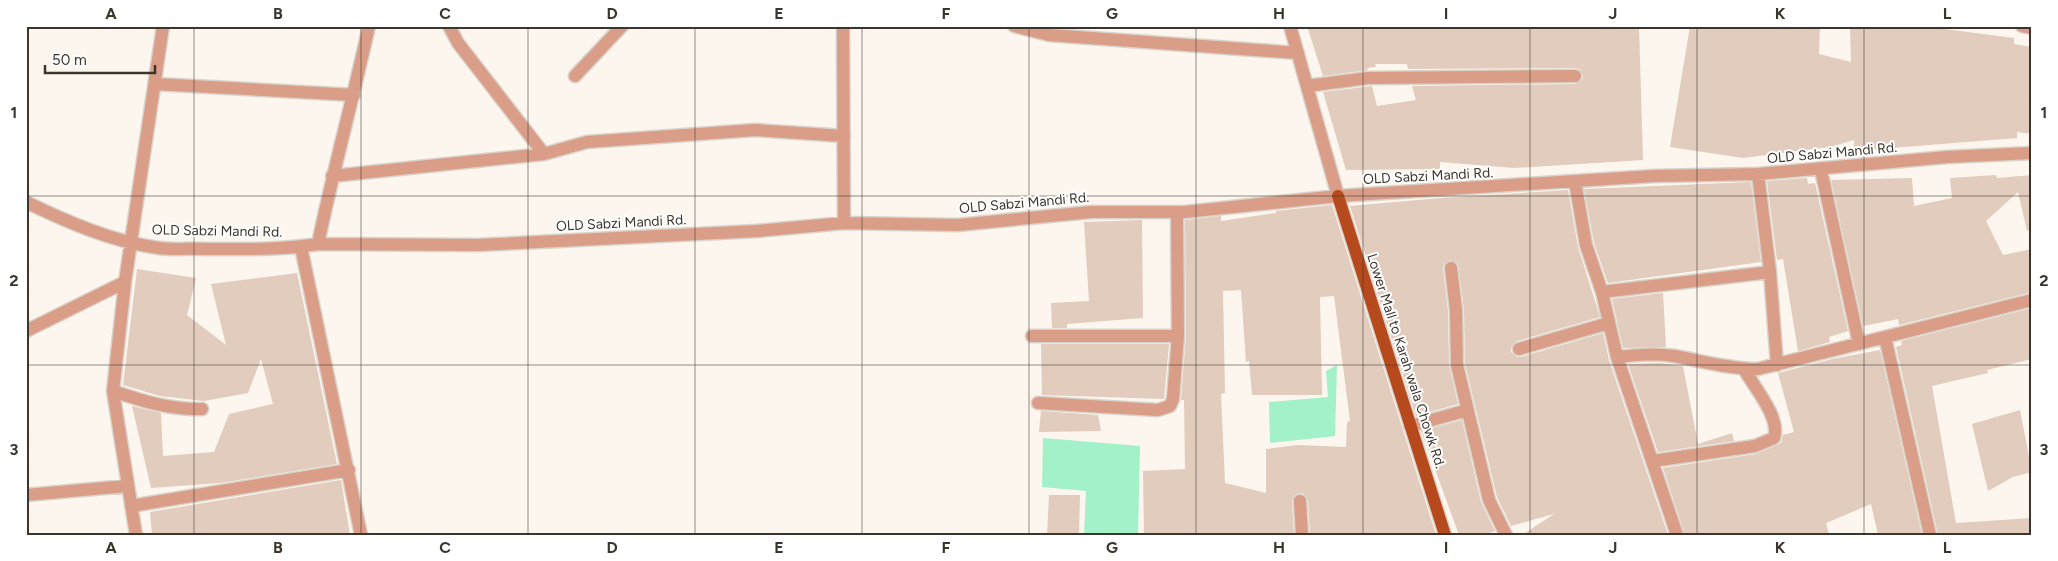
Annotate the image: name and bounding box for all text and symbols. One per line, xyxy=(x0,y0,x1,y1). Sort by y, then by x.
text: A xyxy=(105,4,117,23)
text: B xyxy=(273,4,283,23)
text: C xyxy=(439,4,451,23)
text: D xyxy=(606,4,618,23)
text: E xyxy=(774,4,784,23)
text: F xyxy=(942,4,951,23)
text: G xyxy=(1106,4,1118,23)
text: H xyxy=(1273,4,1285,23)
text: I xyxy=(1444,4,1448,23)
text: J xyxy=(1609,4,1617,23)
text: K xyxy=(1775,4,1786,23)
text: L xyxy=(1943,4,1952,23)
scale bar xyxy=(45,42,155,74)
text: 50 m xyxy=(52,51,87,69)
text: 1 xyxy=(11,103,17,122)
text: 1 xyxy=(2041,103,2047,122)
street label: OLD Sabzi Mandi Rd. xyxy=(1766,139,1898,167)
street label: OLD Sabzi Mandi Rd. xyxy=(1362,164,1494,188)
street label: OLD Sabzi Mandi Rd. xyxy=(958,189,1090,217)
street label: OLD Sabzi Mandi Rd. xyxy=(555,211,687,235)
street label: OLD Sabzi Mandi Rd. xyxy=(152,221,282,241)
street label: Lower Mall to Karah wala Chowk Rd. xyxy=(1363,252,1449,471)
text: 2 xyxy=(9,271,19,290)
text: 2 xyxy=(2039,271,2049,290)
text: 3 xyxy=(10,440,19,459)
text: 3 xyxy=(2040,440,2049,459)
text: A xyxy=(105,538,117,557)
text: B xyxy=(273,538,283,557)
text: C xyxy=(439,538,451,557)
text: D xyxy=(606,538,618,557)
text: E xyxy=(774,538,784,557)
text: F xyxy=(942,538,951,557)
text: G xyxy=(1106,538,1118,557)
text: H xyxy=(1273,538,1285,557)
text: I xyxy=(1444,538,1448,557)
text: J xyxy=(1609,538,1617,557)
text: K xyxy=(1775,538,1786,557)
text: L xyxy=(1943,538,1952,557)

